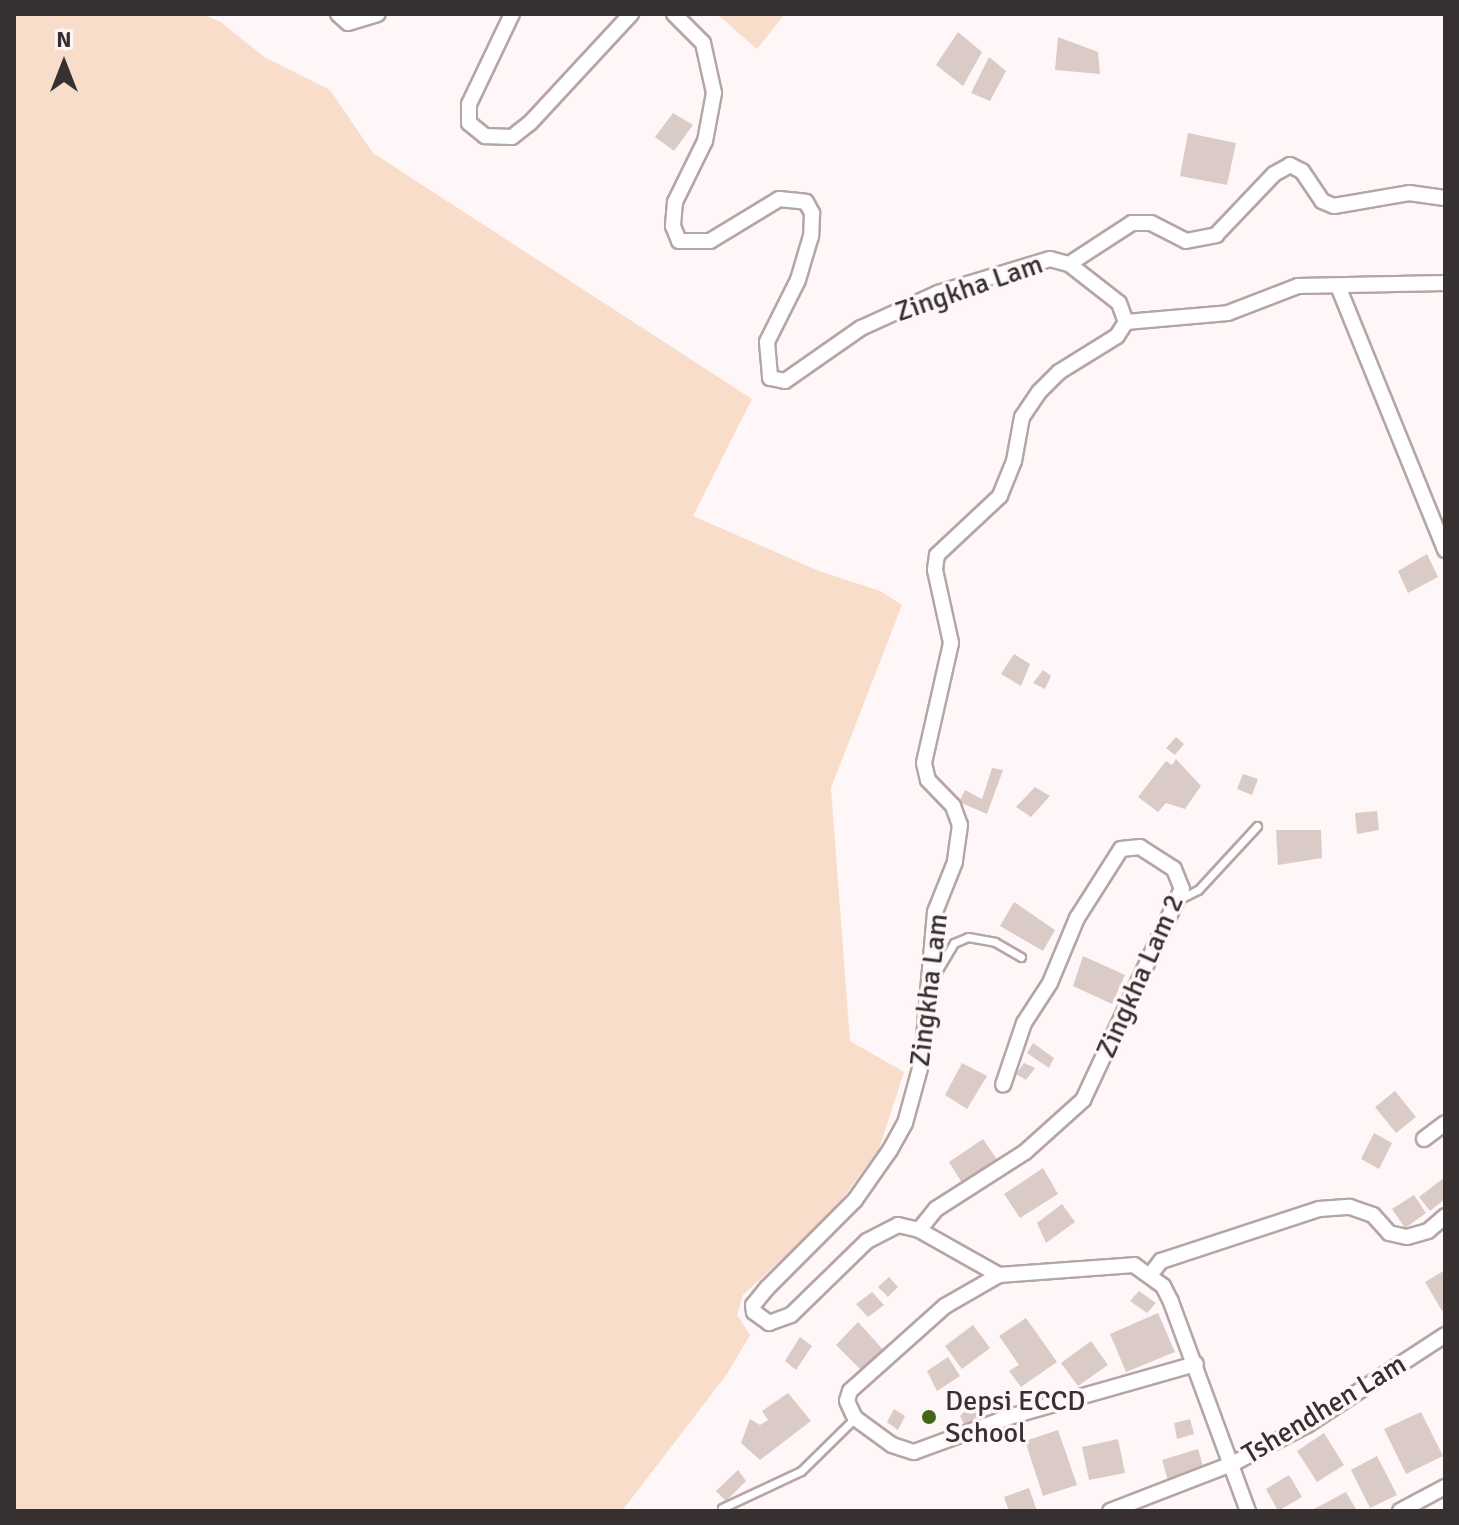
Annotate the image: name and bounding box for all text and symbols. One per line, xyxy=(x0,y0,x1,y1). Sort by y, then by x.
north arrow xyxy=(24,24,104,104)
text: N xyxy=(56,26,72,53)
street label: Zingkha Lam xyxy=(891,247,1047,329)
street label: Zingkha Lam 2 xyxy=(1089,889,1191,1063)
street label: Zingkha Lam xyxy=(903,912,955,1068)
street label: Tshendhen Lam xyxy=(1236,1347,1412,1471)
place label: Depsi ECCD School xyxy=(945,1384,1085,1450)
marker: Depsi ECCD School xyxy=(920,1408,938,1426)

